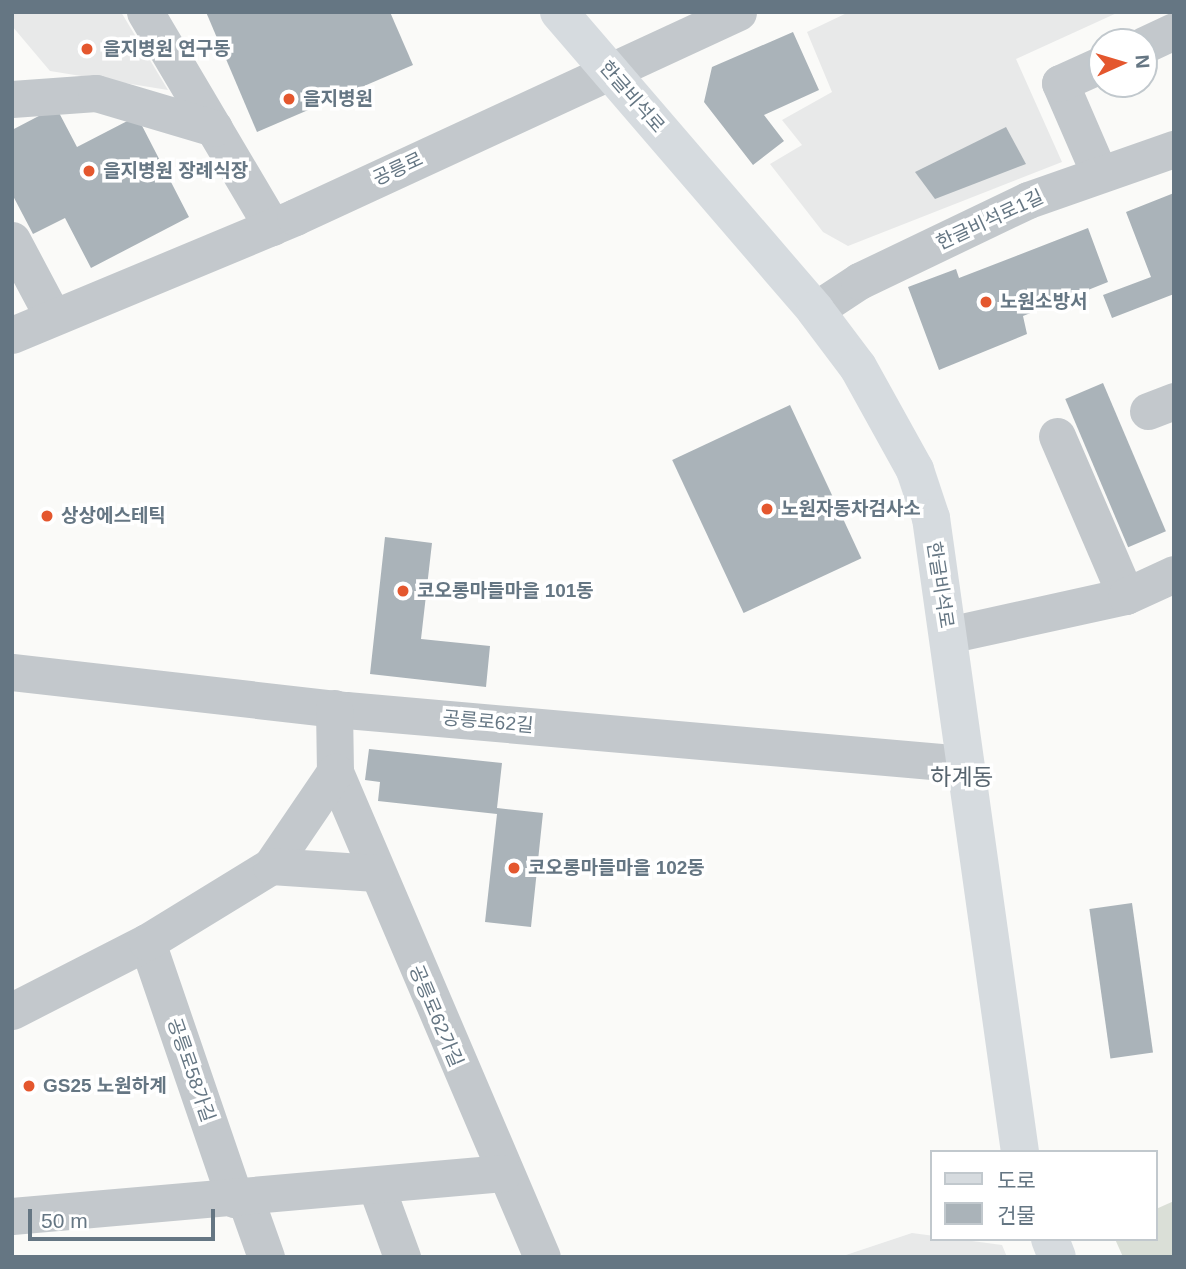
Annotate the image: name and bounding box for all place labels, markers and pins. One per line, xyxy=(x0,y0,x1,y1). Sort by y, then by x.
place label: 을지병원 연구동 xyxy=(103,38,231,60)
marker: 을지병원 연구동 xyxy=(77,39,97,59)
place label: 을지병원 xyxy=(303,88,373,110)
marker: 을지병원 xyxy=(281,91,297,107)
place label: 을지병원 장례식장 xyxy=(103,160,248,182)
marker: 을지병원 장례식장 xyxy=(81,163,97,179)
place label: 노원소방서 xyxy=(1000,291,1087,313)
marker: 노원소방서 xyxy=(978,294,994,310)
place label: 노원자동차검사소 xyxy=(781,498,921,520)
marker: 노원자동차검사소 xyxy=(759,501,775,517)
place label: 상상에스테틱 xyxy=(61,505,166,527)
marker: 상상에스테틱 xyxy=(39,508,55,524)
place label: 코오롱마들마을 101동 xyxy=(417,580,594,602)
marker: 코오롱마들마을 101동 xyxy=(395,583,411,599)
place label: 코오롱마들마을 102동 xyxy=(528,857,705,879)
marker: 코오롱마들마을 102동 xyxy=(506,860,522,876)
place label: GS25 노원하계 xyxy=(43,1075,167,1097)
marker: GS25 노원하계 xyxy=(21,1078,37,1094)

